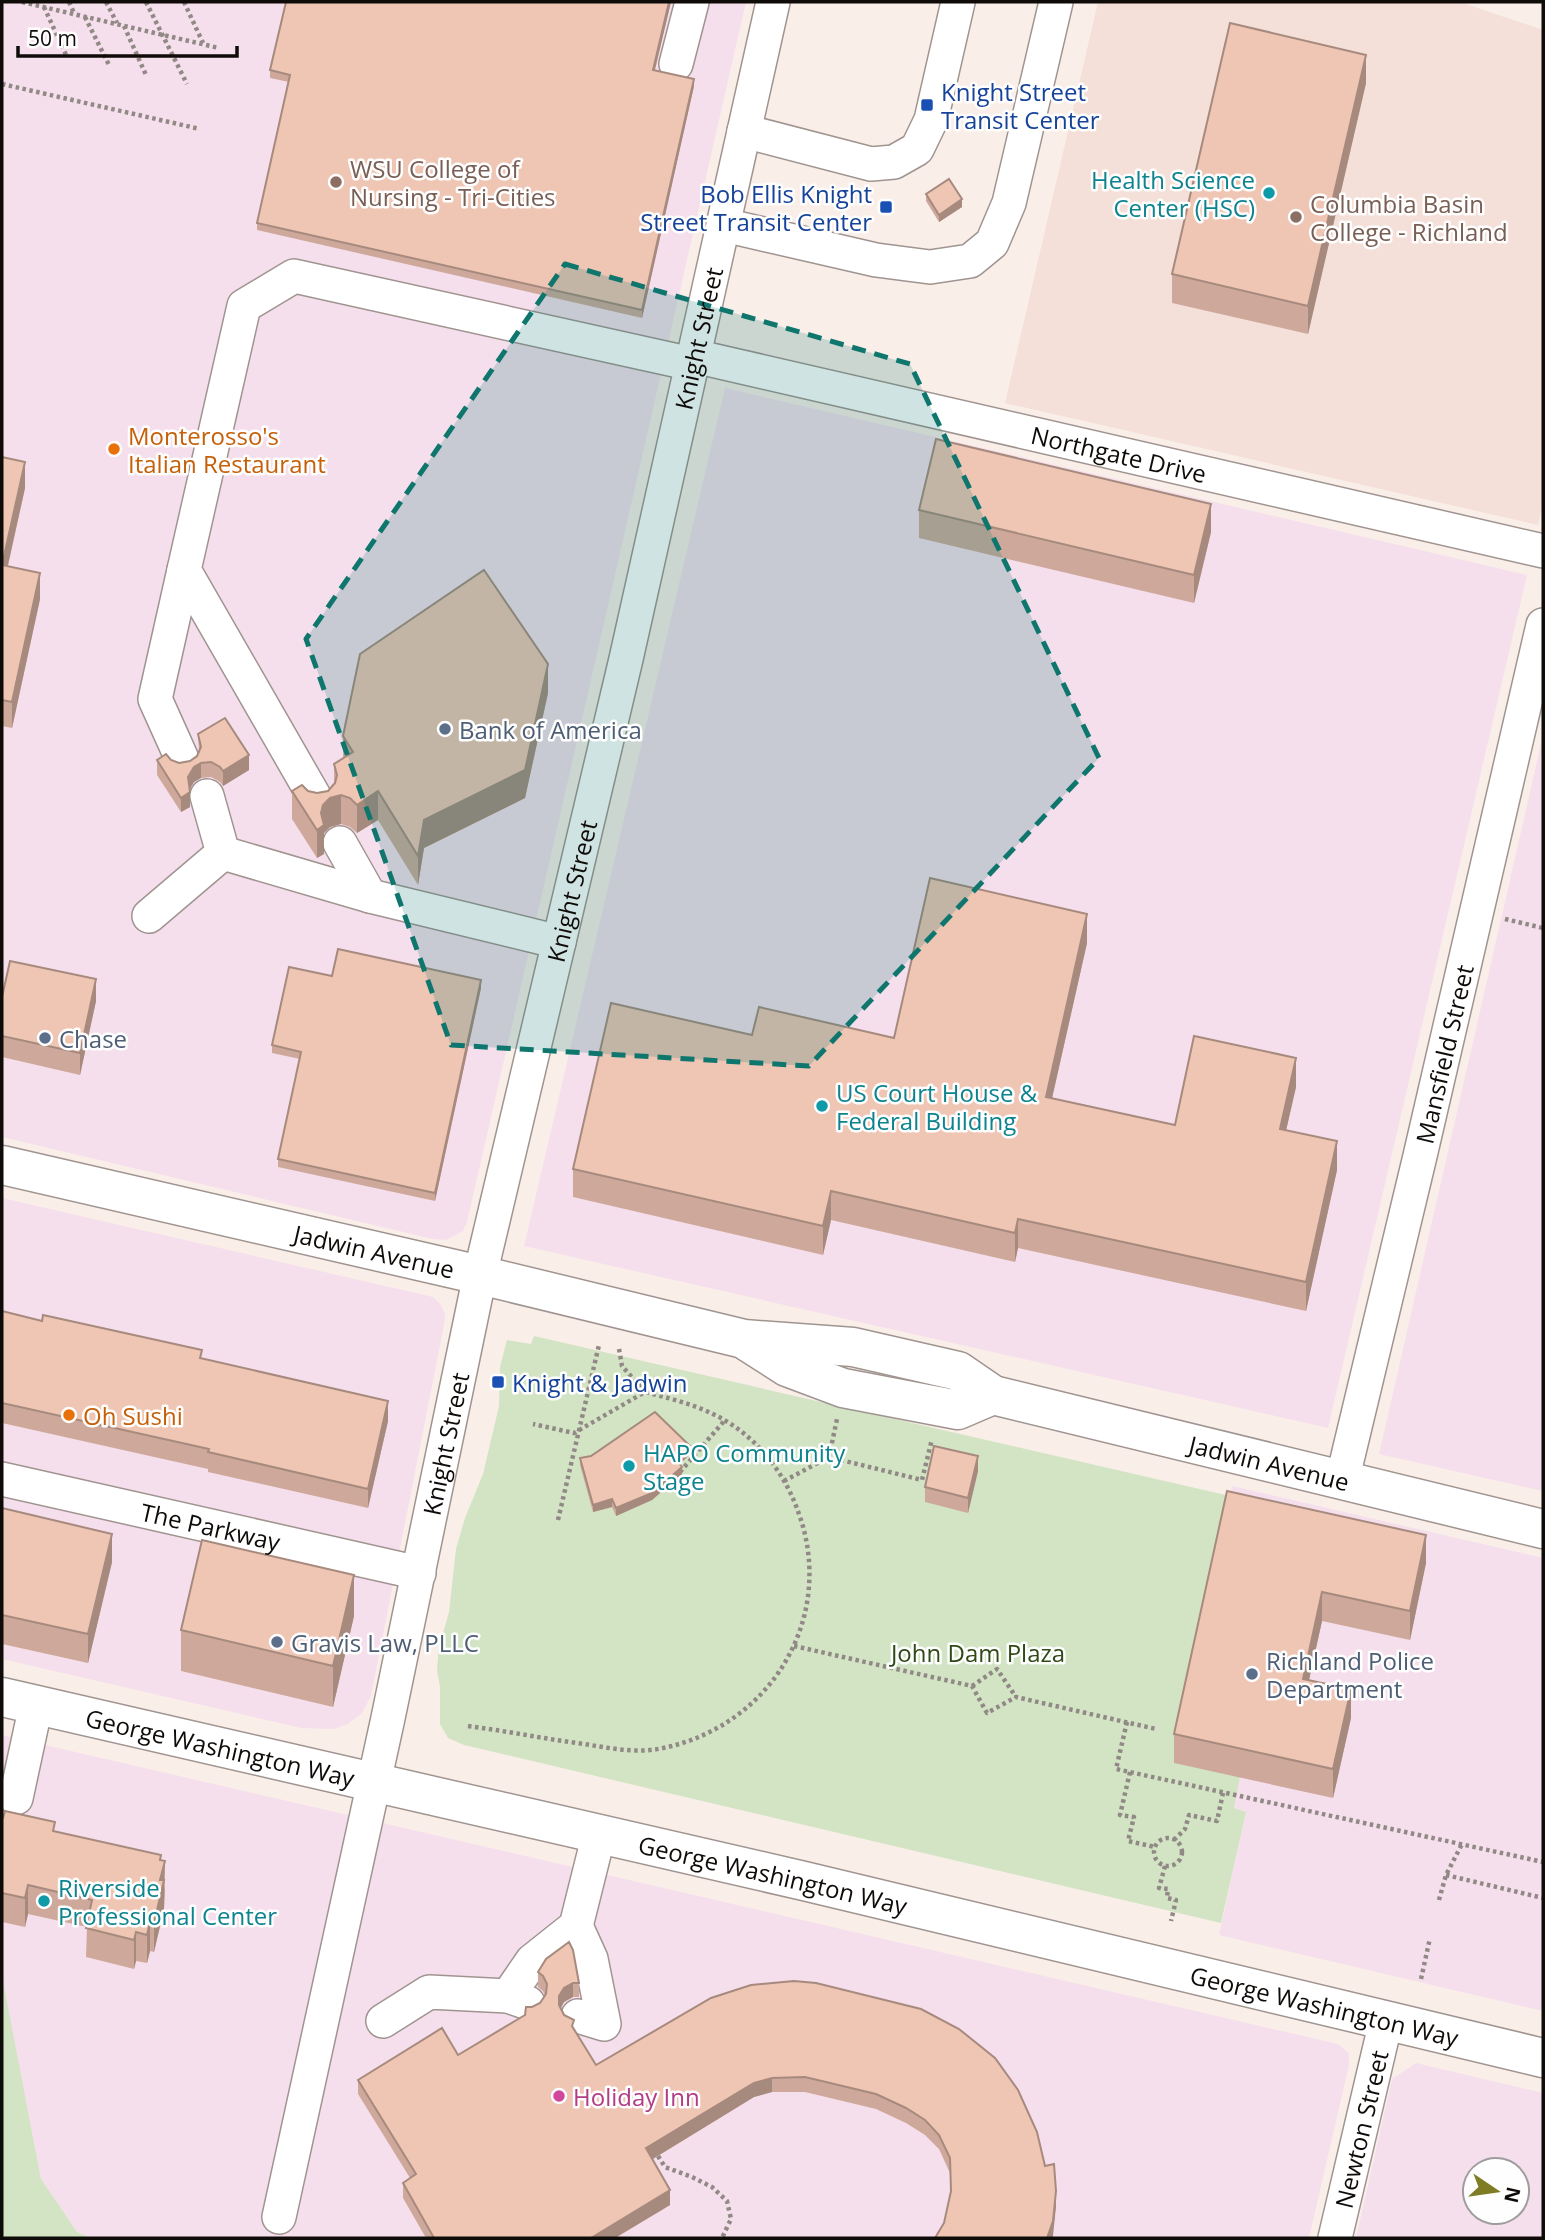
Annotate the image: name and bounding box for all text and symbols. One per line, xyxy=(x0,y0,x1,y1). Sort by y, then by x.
scale bar xyxy=(18,14,236,58)
text: 50 m xyxy=(28,24,77,52)
place label: Knight Street Transit Center xyxy=(941,75,1100,136)
marker: Knight Street Transit Center xyxy=(919,97,935,113)
place label: WSU College of Nursing - Tri-Cities xyxy=(350,152,556,213)
place label: Health Science Center (HSC) xyxy=(1091,163,1255,224)
marker: WSU College of Nursing - Tri-Cities xyxy=(328,174,344,190)
place label: Bob Ellis Knight Street Transit Center xyxy=(640,177,872,238)
marker: Health Science Center (HSC) xyxy=(1261,185,1277,201)
place label: Columbia Basin College - Richland xyxy=(1310,187,1508,248)
marker: Bob Ellis Knight Street Transit Center xyxy=(878,199,894,215)
marker: Columbia Basin College - Richland xyxy=(1288,209,1304,225)
street label: Knight Street xyxy=(666,264,730,413)
street label: Northgate Drive xyxy=(1028,417,1210,490)
place label: Monterosso's Italian Restaurant xyxy=(128,419,326,480)
marker: Monterosso's Italian Restaurant xyxy=(106,441,122,457)
place label: Bank of America xyxy=(459,713,642,746)
marker: Bank of America xyxy=(437,721,453,737)
street label: Knight Street xyxy=(538,816,604,965)
street label: Mansfield Street xyxy=(1407,961,1480,1147)
place label: Chase xyxy=(59,1022,127,1055)
marker: Chase xyxy=(37,1030,53,1046)
place label: US Court House & Federal Building xyxy=(836,1076,1038,1137)
marker: US Court House & Federal Building xyxy=(814,1098,830,1114)
street label: Jadwin Avenue xyxy=(289,1216,458,1285)
place label: Knight & Jadwin xyxy=(512,1366,688,1399)
street label: Knight Street xyxy=(414,1369,476,1518)
marker: Knight & Jadwin xyxy=(490,1374,506,1390)
place label: Oh Sushi xyxy=(83,1399,183,1432)
marker: Oh Sushi xyxy=(61,1407,77,1423)
street label: Jadwin Avenue xyxy=(1184,1426,1353,1498)
place label: HAPO Community Stage xyxy=(643,1436,846,1497)
marker: HAPO Community Stage xyxy=(621,1458,637,1474)
street label: The Parkway xyxy=(138,1494,285,1558)
place label: Gravis Law, PLLC xyxy=(291,1626,479,1659)
marker: Gravis Law, PLLC xyxy=(269,1634,285,1650)
park label: John Dam Plaza xyxy=(889,1636,1065,1669)
place label: Richland Police Department xyxy=(1266,1644,1434,1705)
marker: Richland Police Department xyxy=(1244,1666,1260,1682)
street label: George Washington Way xyxy=(83,1700,359,1794)
street label: George Washington Way xyxy=(635,1827,912,1922)
place label: Riverside Professional Center xyxy=(58,1871,277,1932)
marker: Riverside Professional Center xyxy=(36,1893,52,1909)
street label: George Washington Way xyxy=(1187,1958,1463,2054)
street label: Newton Street xyxy=(1326,2047,1395,2211)
place label: Holiday Inn xyxy=(573,2080,700,2113)
marker: Holiday Inn xyxy=(551,2088,567,2104)
north arrow xyxy=(1461,2156,1531,2226)
text: N xyxy=(1498,2184,1527,2205)

